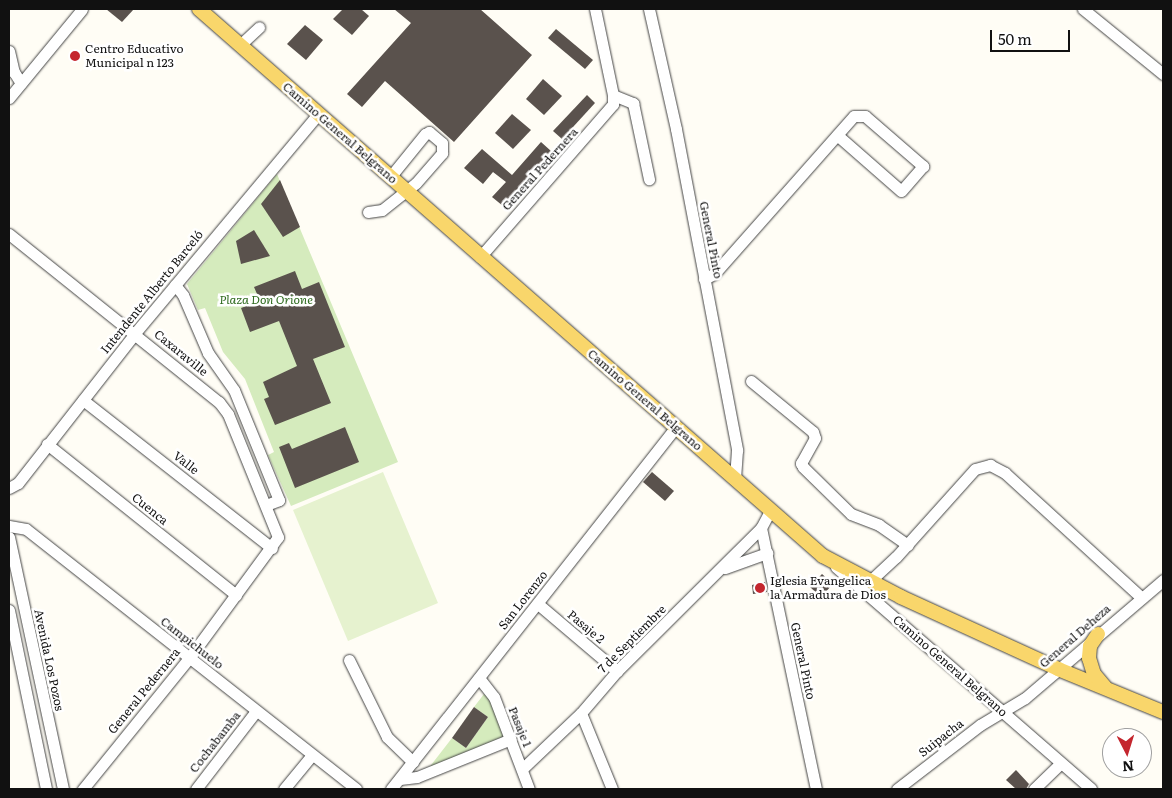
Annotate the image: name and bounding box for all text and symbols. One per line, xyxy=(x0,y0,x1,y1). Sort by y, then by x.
scale bar xyxy=(992,20,1072,52)
text: 50 m xyxy=(998,27,1032,50)
place label: Centro Educativo Municipal n 123 xyxy=(85,42,183,70)
marker: Centro Educativo Municipal n 123 xyxy=(69,50,81,62)
street label: Camino General Belgrano xyxy=(280,79,400,187)
street label: General Pedernera xyxy=(499,125,581,213)
street label: General Pinto xyxy=(696,200,726,280)
street label: Intendente Alberto Barceló xyxy=(98,227,206,357)
park label: Plaza Don Orione xyxy=(219,293,313,307)
street label: Caxaraville xyxy=(151,327,211,379)
street label: Camino General Belgrano xyxy=(585,346,705,454)
street label: Valle xyxy=(170,449,202,477)
street label: Cuenca xyxy=(129,490,171,528)
street label: San Lorenzo xyxy=(496,568,550,632)
place label: Iglesia Evangelica la Armadura de Dios xyxy=(770,574,886,602)
marker: Iglesia Evangelica la Armadura de Dios xyxy=(754,582,766,594)
street label: General Deheza xyxy=(1037,601,1113,671)
street label: 7 de Septiembre xyxy=(595,602,669,676)
street label: Pasaje 2 xyxy=(565,607,607,647)
street label: Avenida Los Pozos xyxy=(31,608,67,712)
street label: Camino General Belgrano xyxy=(890,612,1010,720)
street label: Campichuelo xyxy=(158,614,226,672)
street label: General Pinto xyxy=(788,621,818,701)
street label: General Pedernera xyxy=(105,645,183,737)
street label: Pasaje 1 xyxy=(505,705,535,749)
street label: Cochabamba xyxy=(187,708,243,776)
street label: Suipacha xyxy=(916,716,966,760)
north arrow xyxy=(1102,728,1152,778)
text: N xyxy=(1121,756,1135,777)

